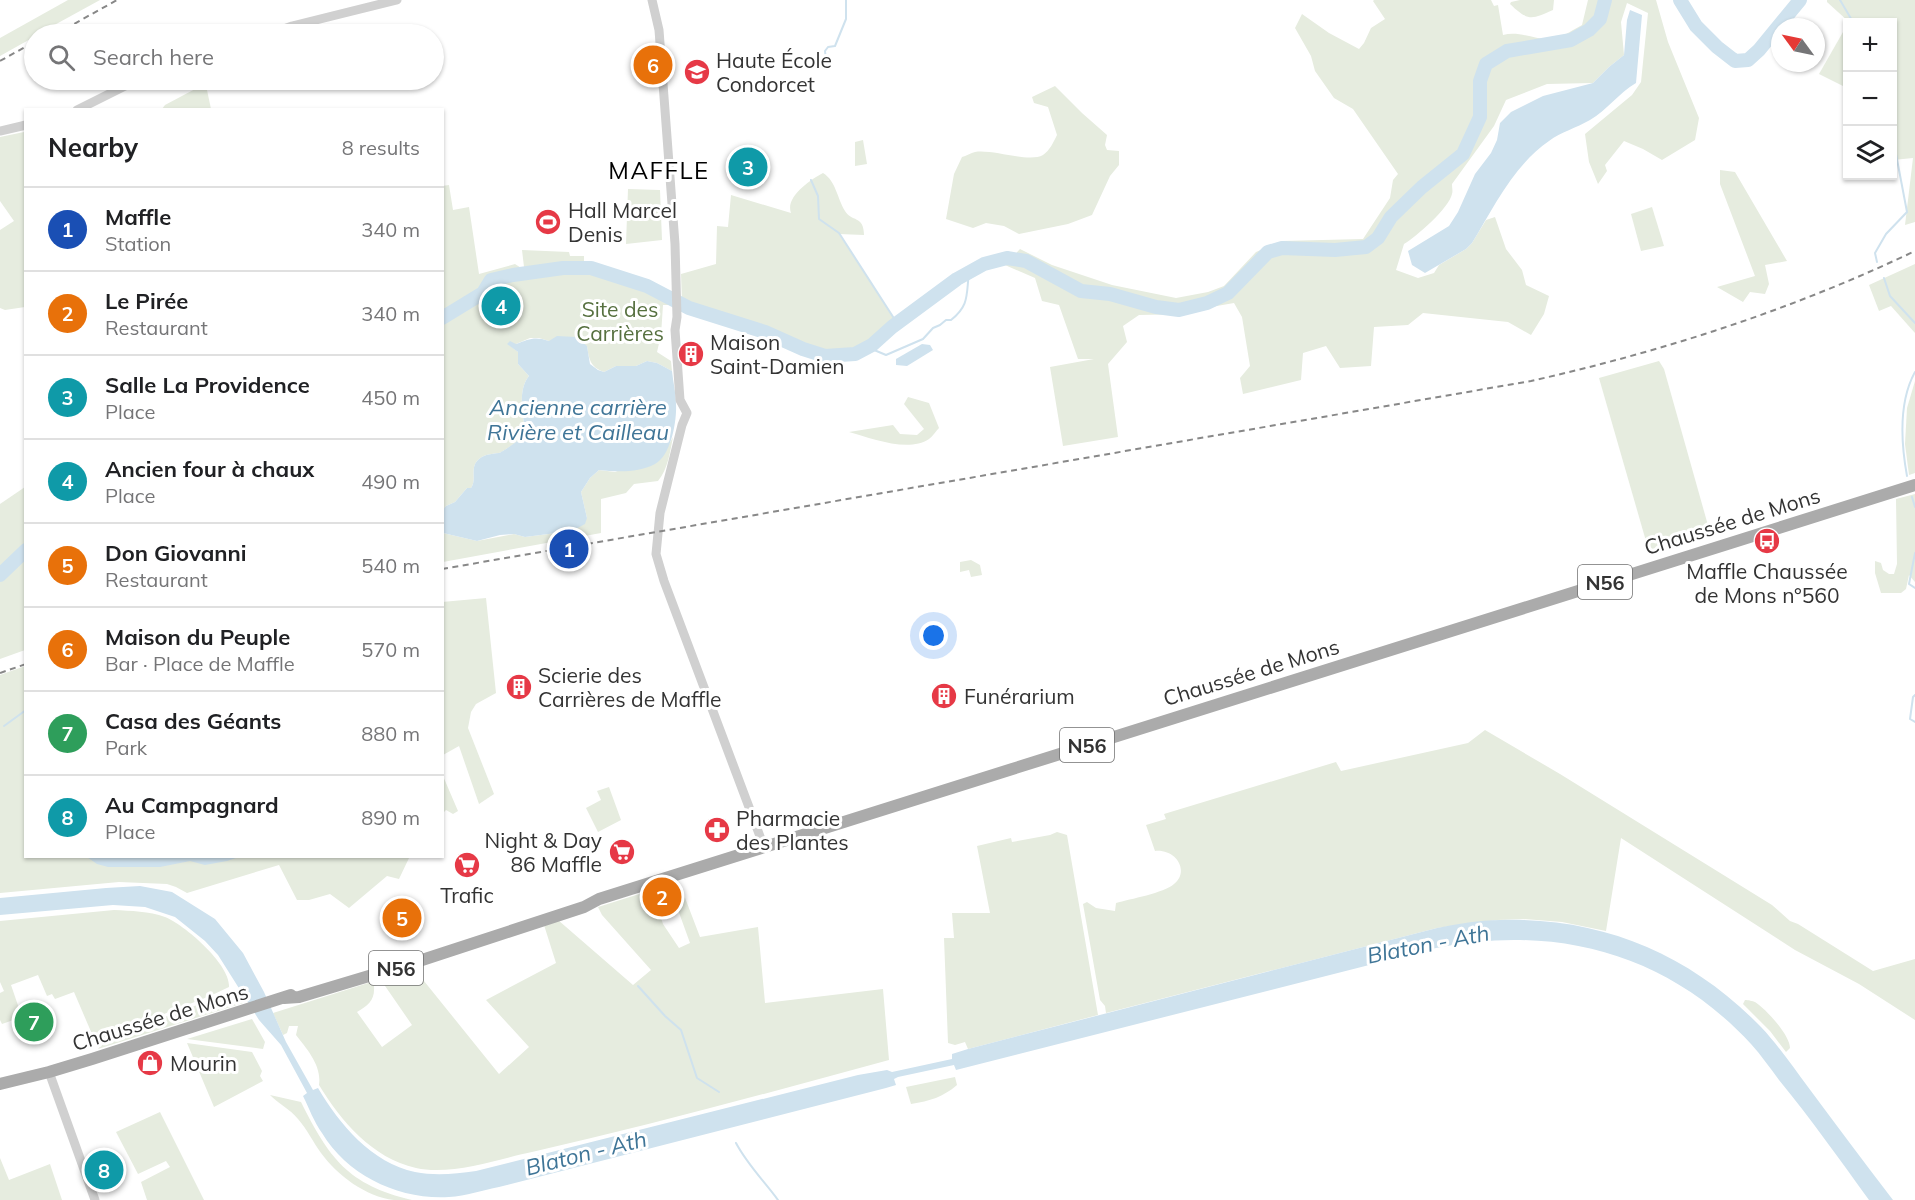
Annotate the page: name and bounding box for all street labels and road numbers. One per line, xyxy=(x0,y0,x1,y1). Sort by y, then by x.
street label: Chaussée de Mons xyxy=(1641,482,1823,560)
road number: N56 xyxy=(1578,565,1632,599)
street label: Chaussée de Mons xyxy=(1160,633,1342,711)
road number: N56 xyxy=(1060,728,1114,762)
road number: N56 xyxy=(369,951,423,985)
street label: Chaussée de Mons xyxy=(69,978,251,1056)

